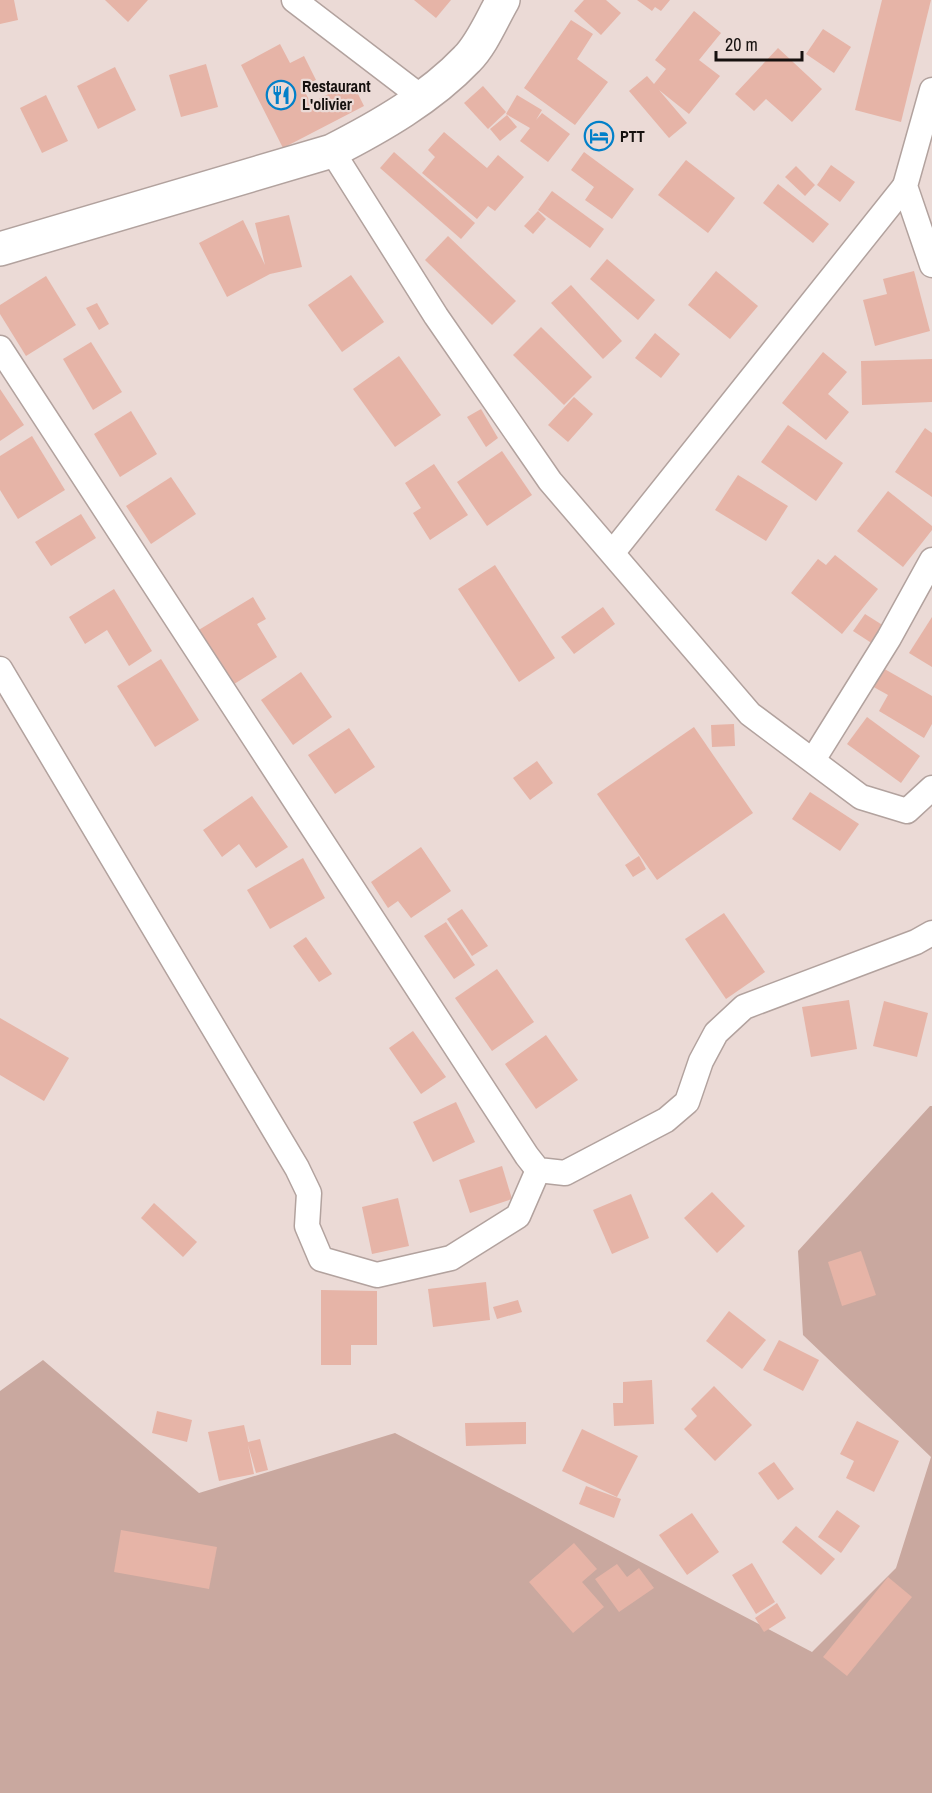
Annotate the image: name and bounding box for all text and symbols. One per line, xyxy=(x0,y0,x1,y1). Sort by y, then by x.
scale bar xyxy=(716,24,802,62)
text: 20 m xyxy=(725,32,758,57)
place label: Restaurant L'olivier xyxy=(302,75,371,115)
restaurant icon: Restaurant L'olivier xyxy=(265,79,297,111)
hotel icon: PTT xyxy=(583,120,615,152)
place label: PTT xyxy=(620,125,645,147)

